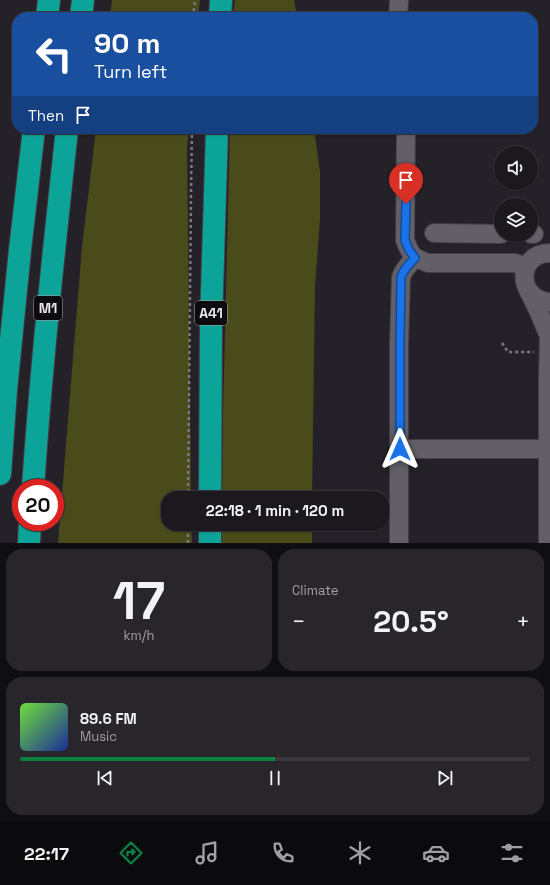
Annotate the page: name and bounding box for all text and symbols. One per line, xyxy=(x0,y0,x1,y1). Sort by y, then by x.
text: 90 m xyxy=(94,25,160,61)
icon: left xyxy=(28,28,80,80)
text: Turn left xyxy=(94,60,167,83)
icon: arrive xyxy=(72,104,94,126)
text: Then xyxy=(28,106,64,125)
map controls xyxy=(494,146,538,242)
button: sound xyxy=(494,146,538,190)
pin xyxy=(389,163,423,204)
icon: arrive xyxy=(395,169,417,191)
button: layers xyxy=(494,198,538,242)
road number: M1 xyxy=(34,296,62,320)
road number: A41 xyxy=(195,301,227,325)
position arrow xyxy=(379,428,421,470)
speed limit sign: 20 xyxy=(12,479,64,531)
text: 22:18 · 1 min · 120 m xyxy=(206,501,344,520)
text: 17 xyxy=(113,568,165,634)
text: Climate xyxy=(292,582,338,599)
text: 20.5° xyxy=(373,602,449,641)
text: − xyxy=(292,607,306,635)
text: + xyxy=(516,607,530,635)
text: km/h xyxy=(124,627,154,644)
text: 89.6 FM xyxy=(80,709,137,728)
text: Music xyxy=(80,728,117,745)
icon: previous xyxy=(94,767,116,789)
icon: pause xyxy=(264,767,286,789)
icon: next xyxy=(434,767,456,789)
icon: directions xyxy=(117,839,145,867)
icon: music xyxy=(193,839,221,867)
icon: phone xyxy=(269,839,297,867)
icon: climate xyxy=(346,839,374,867)
icon: car xyxy=(422,839,450,867)
icon: filters xyxy=(498,839,526,867)
text: 22:17 xyxy=(24,842,69,865)

